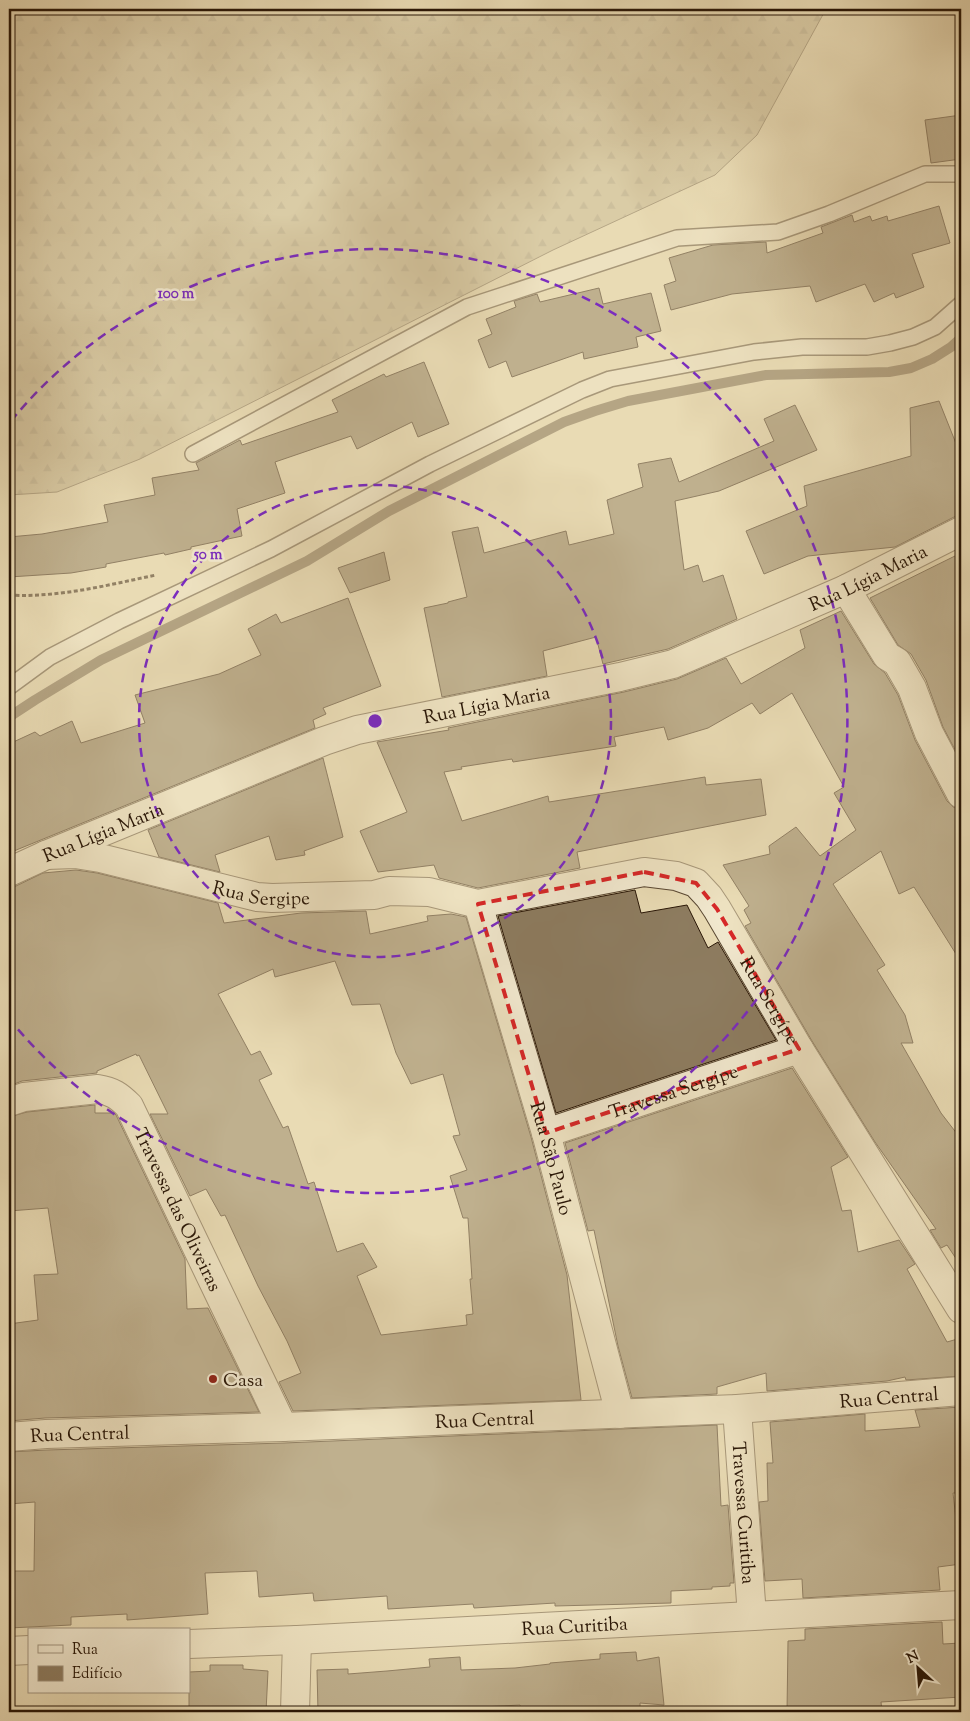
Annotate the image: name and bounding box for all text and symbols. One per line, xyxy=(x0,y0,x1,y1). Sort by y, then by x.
text: 100 m xyxy=(158,284,195,305)
street label: Rua Lígia Maria xyxy=(805,539,933,619)
text: 50 m xyxy=(193,545,223,566)
street label: Rua Lígia Maria xyxy=(421,680,553,732)
centre of rings xyxy=(366,712,384,730)
street label: Rua Lígia Maria xyxy=(39,797,168,871)
street label: Rua Sergipe xyxy=(209,875,311,914)
street label: Rua Sergípe xyxy=(732,952,805,1051)
street label: Travessa Sergípe xyxy=(606,1059,742,1127)
street label: Rua São Paulo xyxy=(521,1099,578,1219)
street label: Travessa das Oliveiras xyxy=(126,1124,227,1297)
place label: Casa xyxy=(223,1368,263,1395)
marker: Casa xyxy=(207,1373,219,1385)
street label: Rua Central xyxy=(839,1382,940,1417)
street label: Rua Central xyxy=(435,1406,535,1437)
street label: Rua Central xyxy=(29,1421,130,1451)
street label: Travessa Curitiba xyxy=(723,1441,761,1585)
street label: Rua Curitiba xyxy=(521,1612,629,1644)
legend xyxy=(28,1628,190,1694)
text: Rua xyxy=(72,1640,98,1661)
north arrow xyxy=(892,1644,942,1694)
text: N xyxy=(904,1647,923,1670)
text: Edifício xyxy=(72,1664,122,1685)

